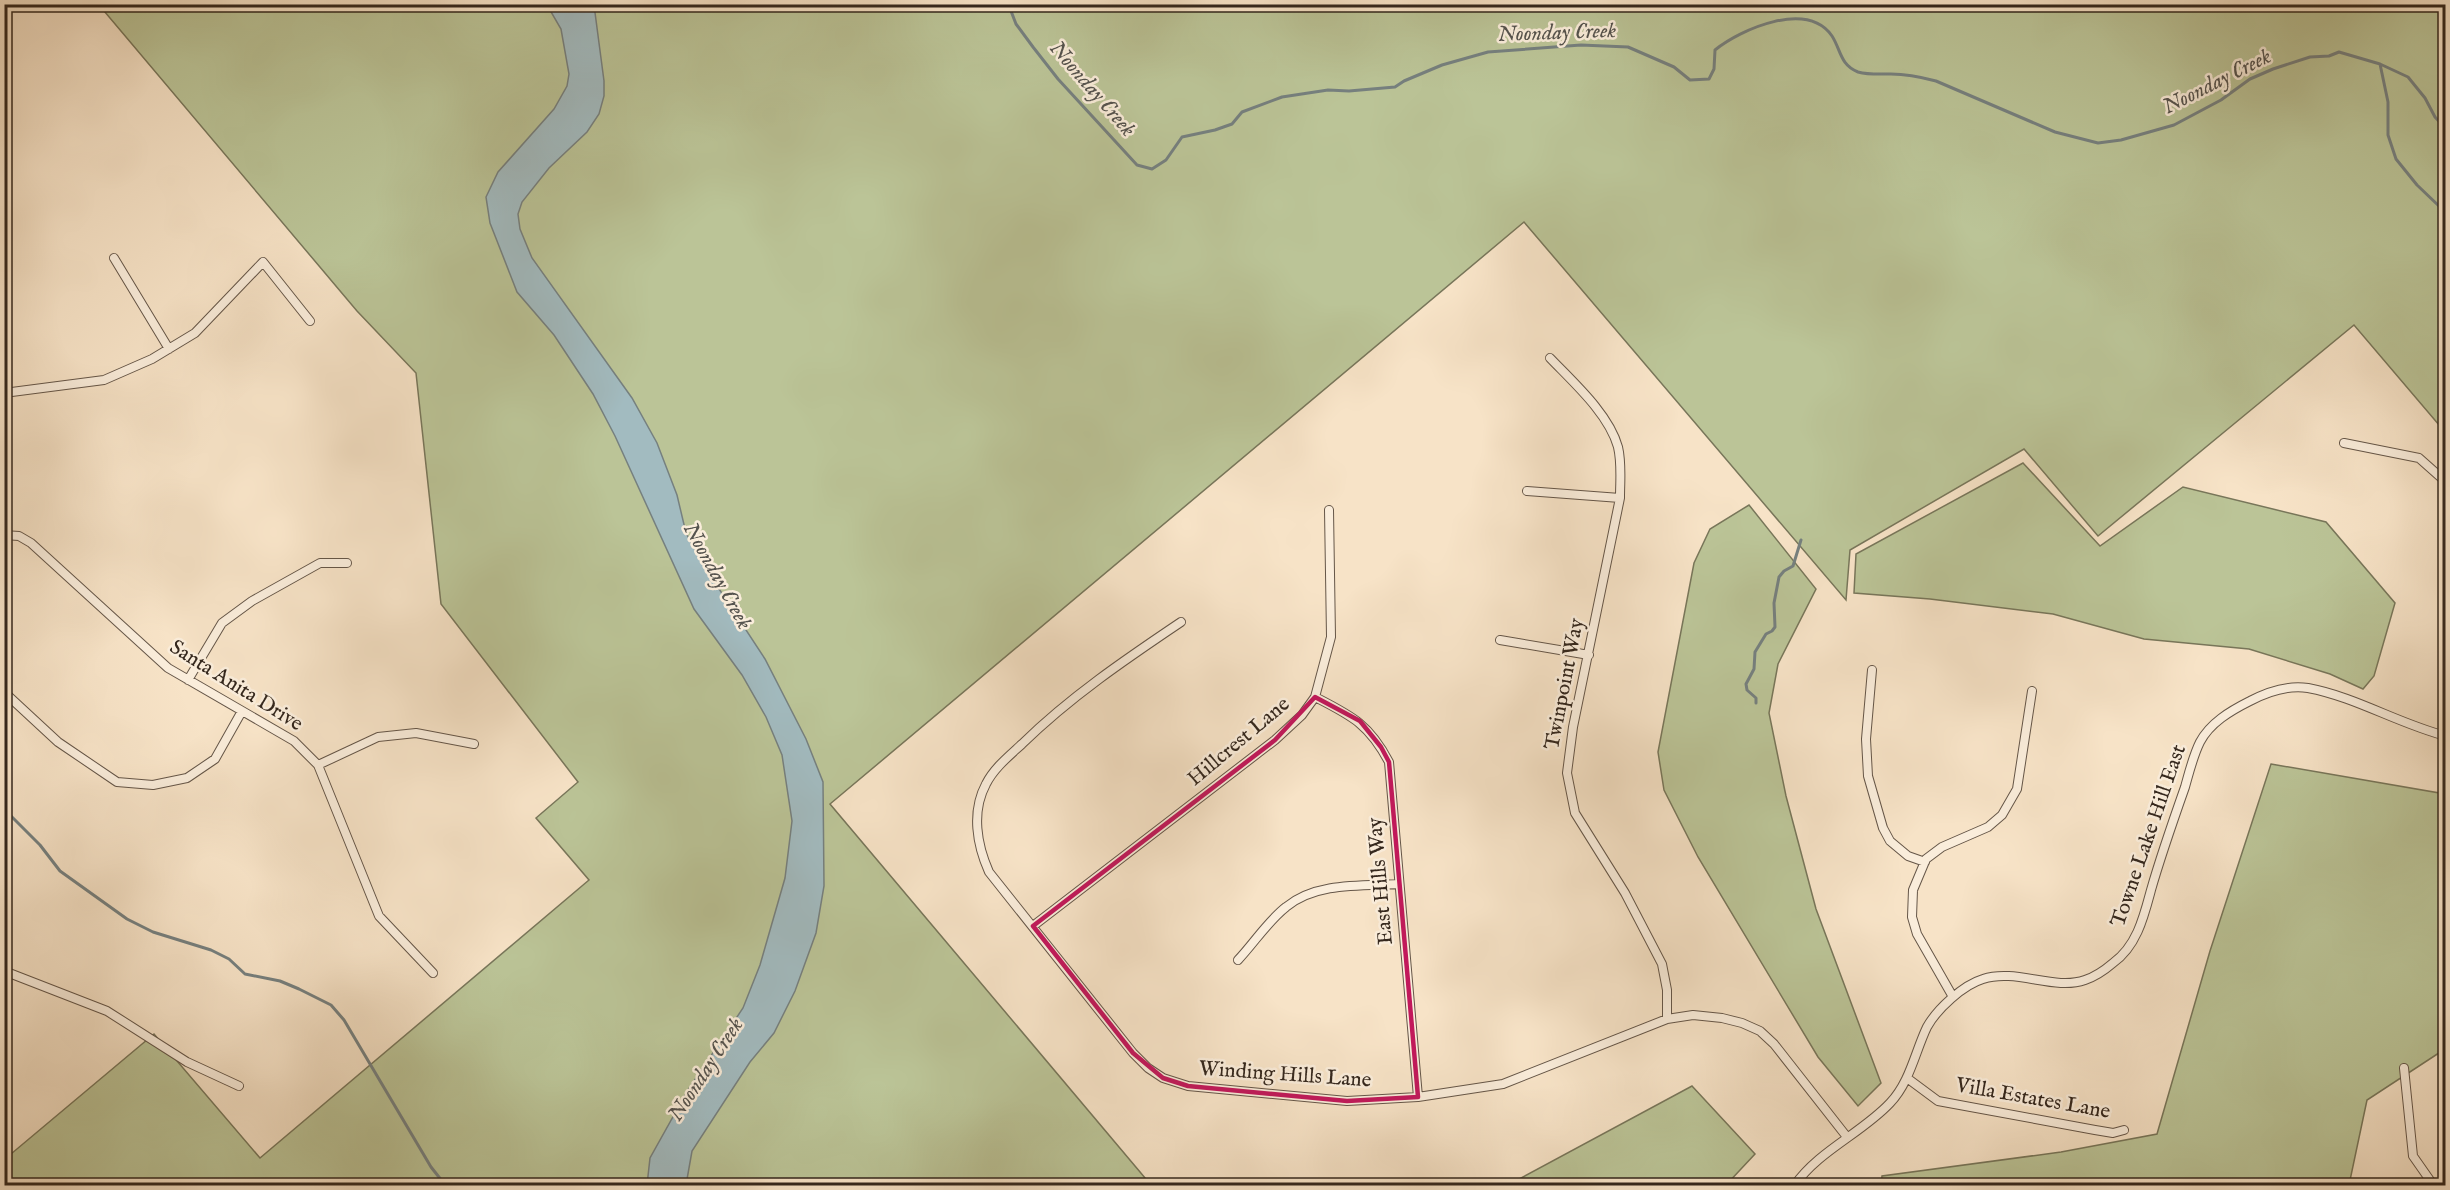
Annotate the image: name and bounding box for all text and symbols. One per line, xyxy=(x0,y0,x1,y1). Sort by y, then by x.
water label: Noonday Creek xyxy=(1497,17,1617,49)
water label: Noonday Creek xyxy=(1043,35,1141,143)
water label: Noonday Creek xyxy=(2158,43,2276,121)
water label: Noonday Creek xyxy=(676,517,758,635)
street label: Twinpoint Way xyxy=(1539,615,1591,752)
street label: Santa Anita Drive xyxy=(164,634,308,738)
street label: Hillcrest Lane xyxy=(1182,691,1296,793)
street label: Towne Lake Hill East xyxy=(2105,741,2193,931)
street label: East Hills Way xyxy=(1362,815,1400,946)
water label: Noonday Creek xyxy=(662,1013,750,1127)
street label: Winding Hills Lane xyxy=(1198,1056,1372,1095)
street label: Villa Estates Lane xyxy=(1953,1072,2113,1126)

